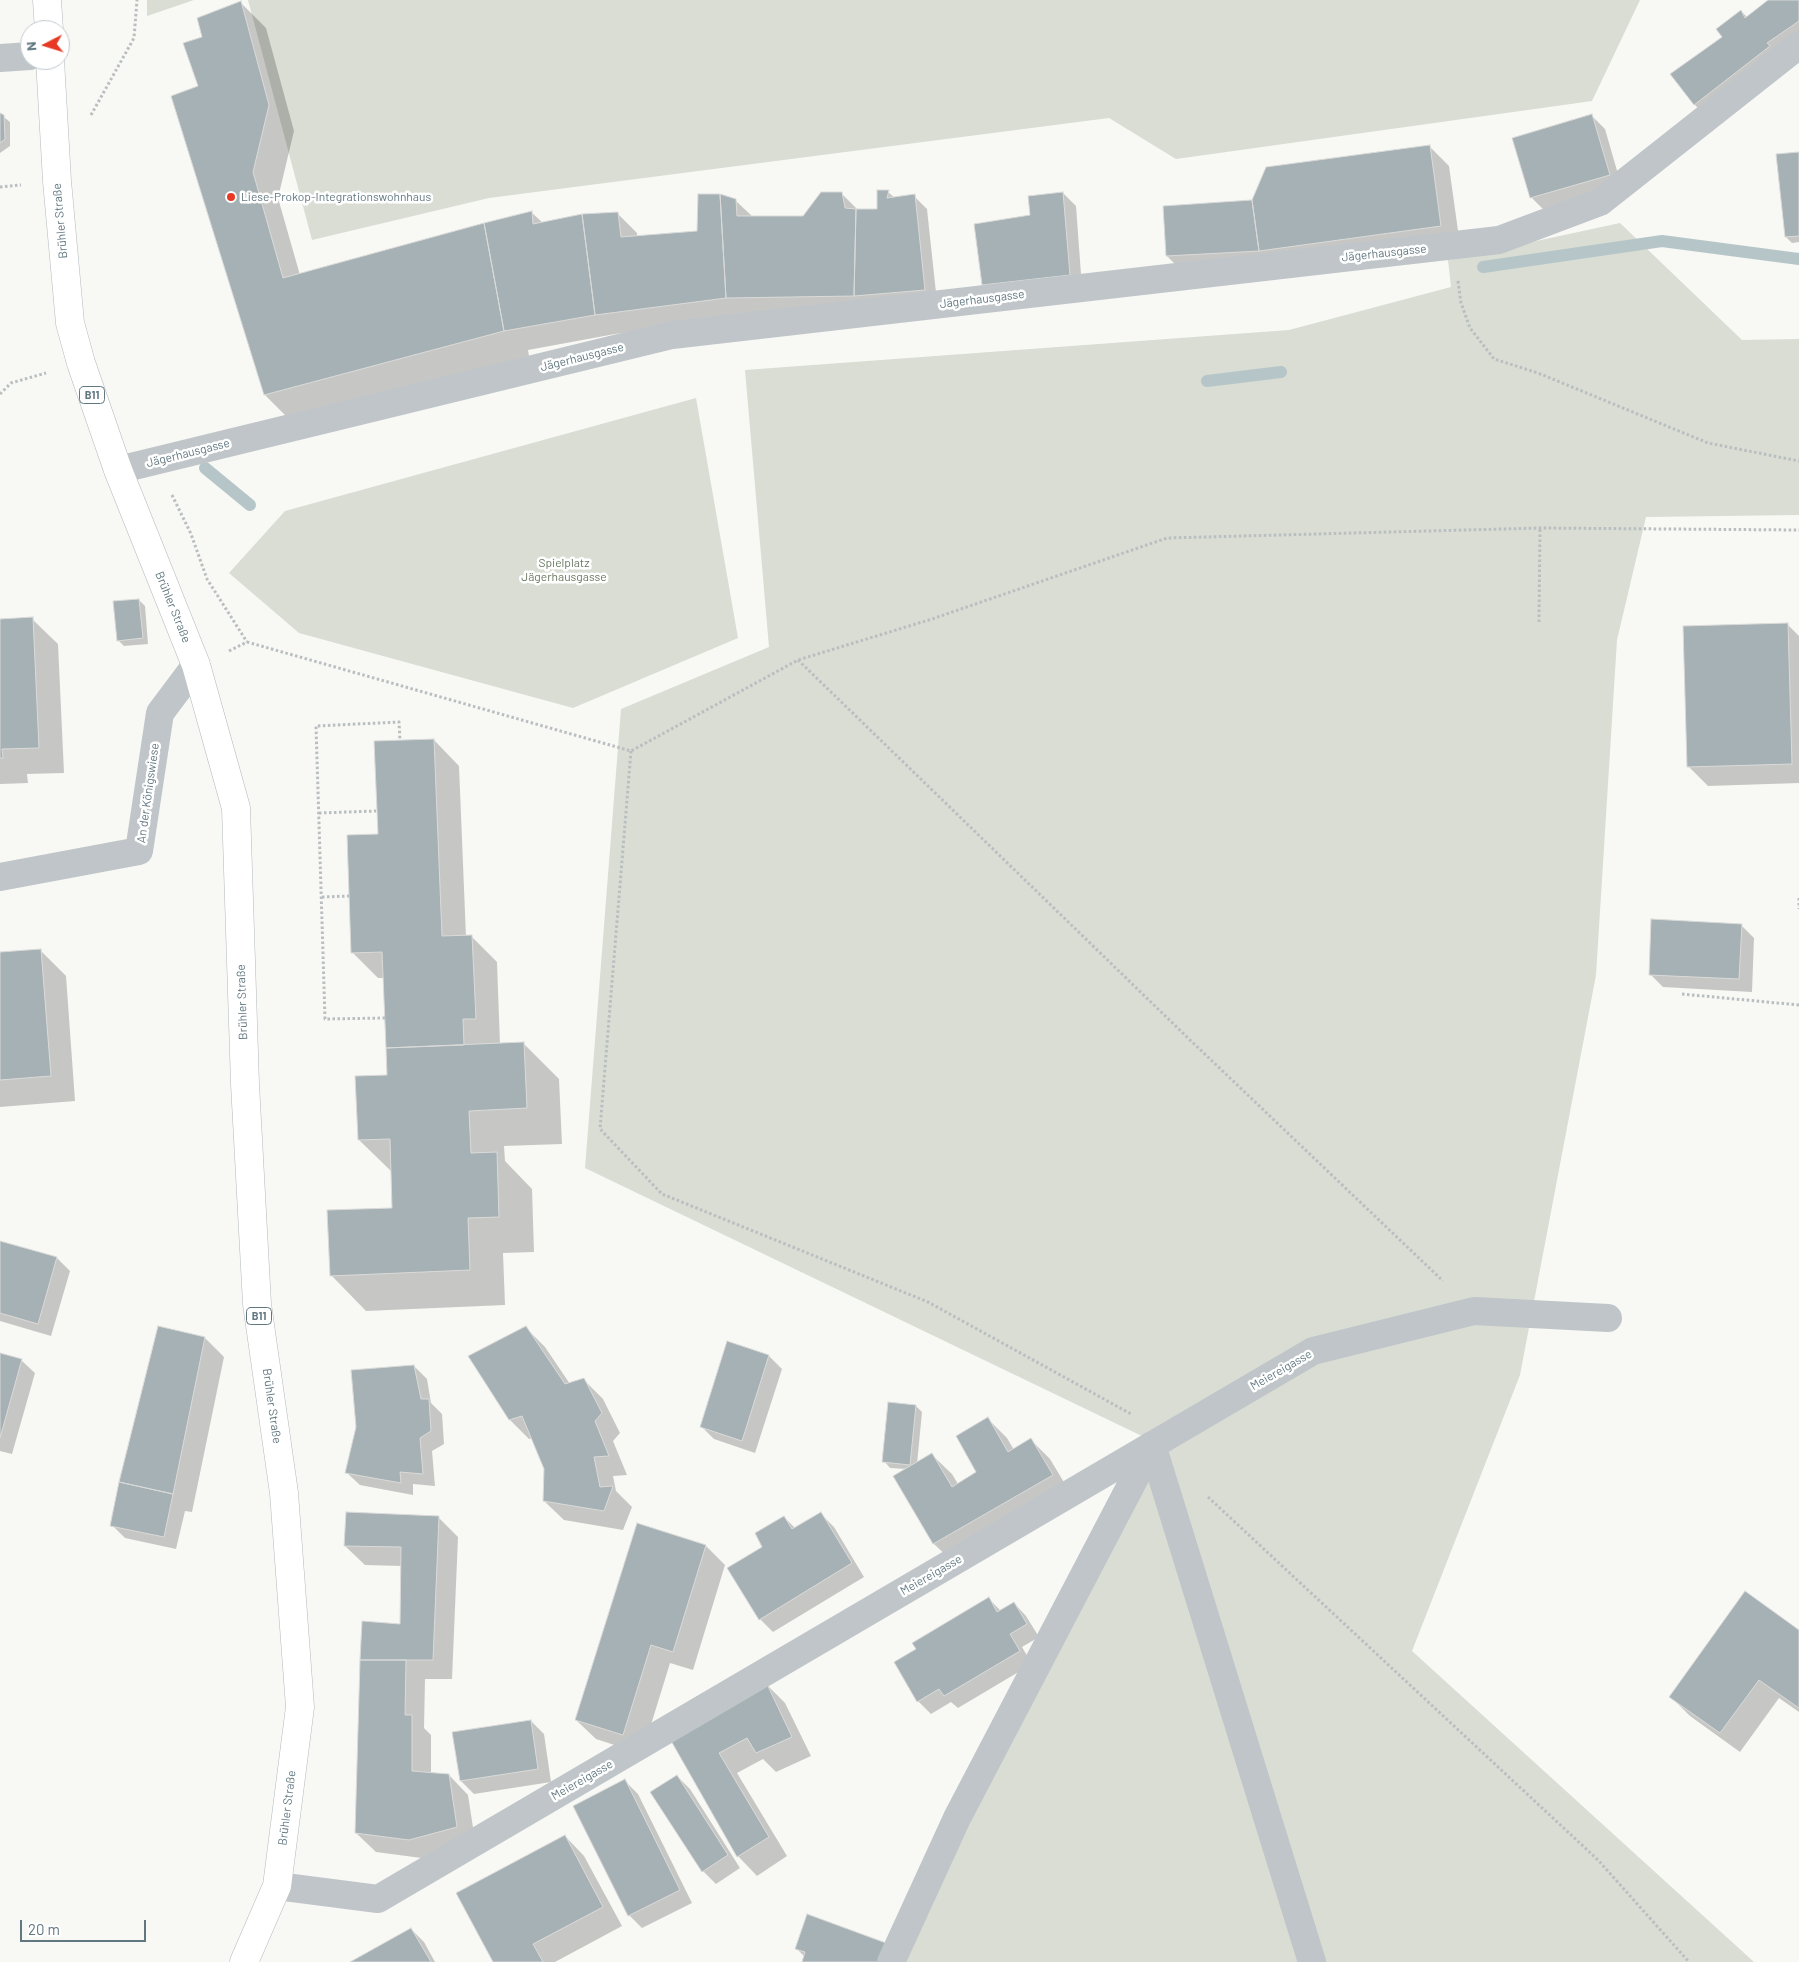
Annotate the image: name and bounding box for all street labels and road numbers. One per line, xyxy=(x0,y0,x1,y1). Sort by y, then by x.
street label: Brühler Straße xyxy=(50,183,70,259)
street label: Jägerhausgasse xyxy=(1341,241,1427,265)
street label: Jägerhausgasse xyxy=(939,287,1025,311)
street label: Jägerhausgasse xyxy=(539,340,625,374)
road number: B11 xyxy=(80,386,104,404)
street label: Jägerhausgasse xyxy=(145,436,231,470)
street label: Brühler Straße xyxy=(152,569,194,645)
street label: An der Königswiese xyxy=(134,742,162,844)
street label: Brühler Straße xyxy=(233,964,251,1040)
road number: B11 xyxy=(246,1308,272,1324)
street label: Meiereigasse xyxy=(1248,1347,1314,1393)
street label: Brühler Straße xyxy=(260,1368,284,1444)
street label: Meiereigasse xyxy=(898,1552,964,1598)
street label: Meiereigasse xyxy=(549,1757,615,1803)
street label: Brühler Straße xyxy=(275,1770,299,1846)

